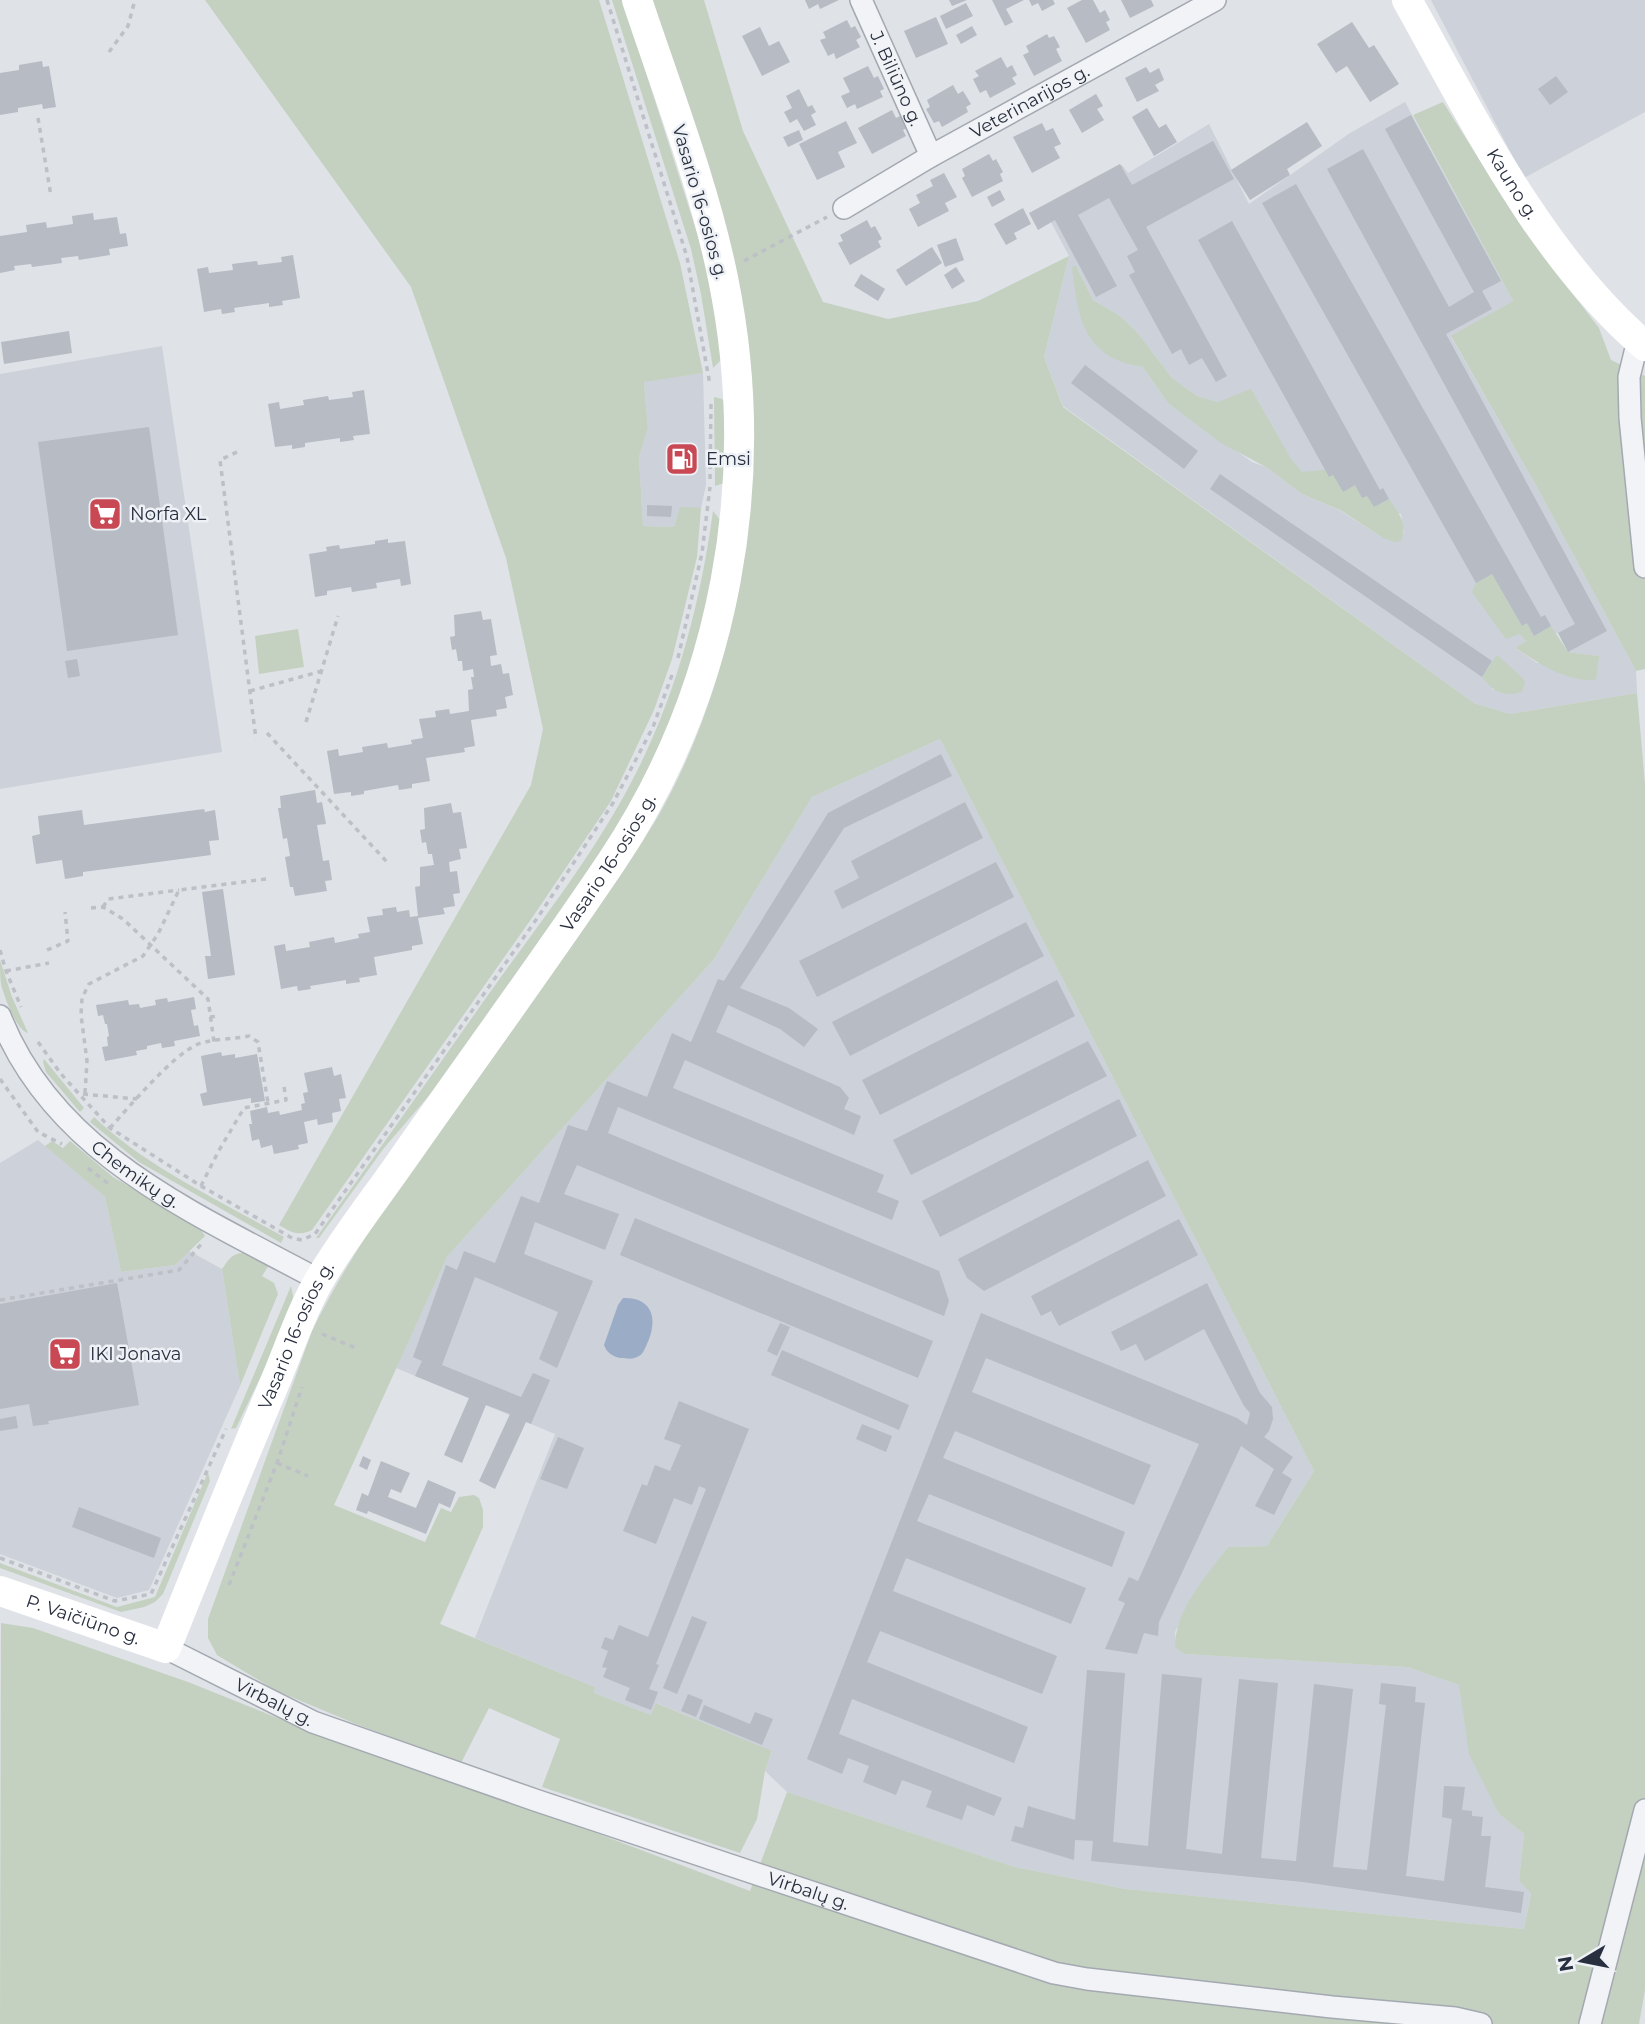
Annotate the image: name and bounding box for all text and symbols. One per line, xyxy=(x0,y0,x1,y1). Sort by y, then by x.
street label: J. Biliūno g. xyxy=(865,27,927,129)
street label: Veterinarijos g. xyxy=(966,60,1093,143)
street label: Vasario 16-osios g. xyxy=(667,122,733,282)
street label: Kauno g. xyxy=(1482,145,1543,224)
fuel station icon: Emsi xyxy=(663,440,701,478)
place label: Emsi xyxy=(706,448,751,470)
supermarket icon: Norfa XL xyxy=(86,495,124,533)
place label: Norfa XL xyxy=(130,503,207,525)
street label: Vasario 16-osios g. xyxy=(556,790,661,936)
street label: Chemikų g. xyxy=(87,1136,184,1213)
street label: Vasario 16-osios g. xyxy=(254,1257,339,1413)
supermarket icon: IKI Jonava xyxy=(46,1335,84,1373)
place label: IKI Jonava xyxy=(90,1343,181,1365)
street label: P. Vaičiūno g. xyxy=(23,1590,143,1649)
street label: Virbalų g. xyxy=(231,1674,317,1731)
street label: Virbalų g. xyxy=(765,1867,852,1915)
north arrow xyxy=(1547,1926,1617,1996)
text: N xyxy=(1553,1954,1578,1973)

